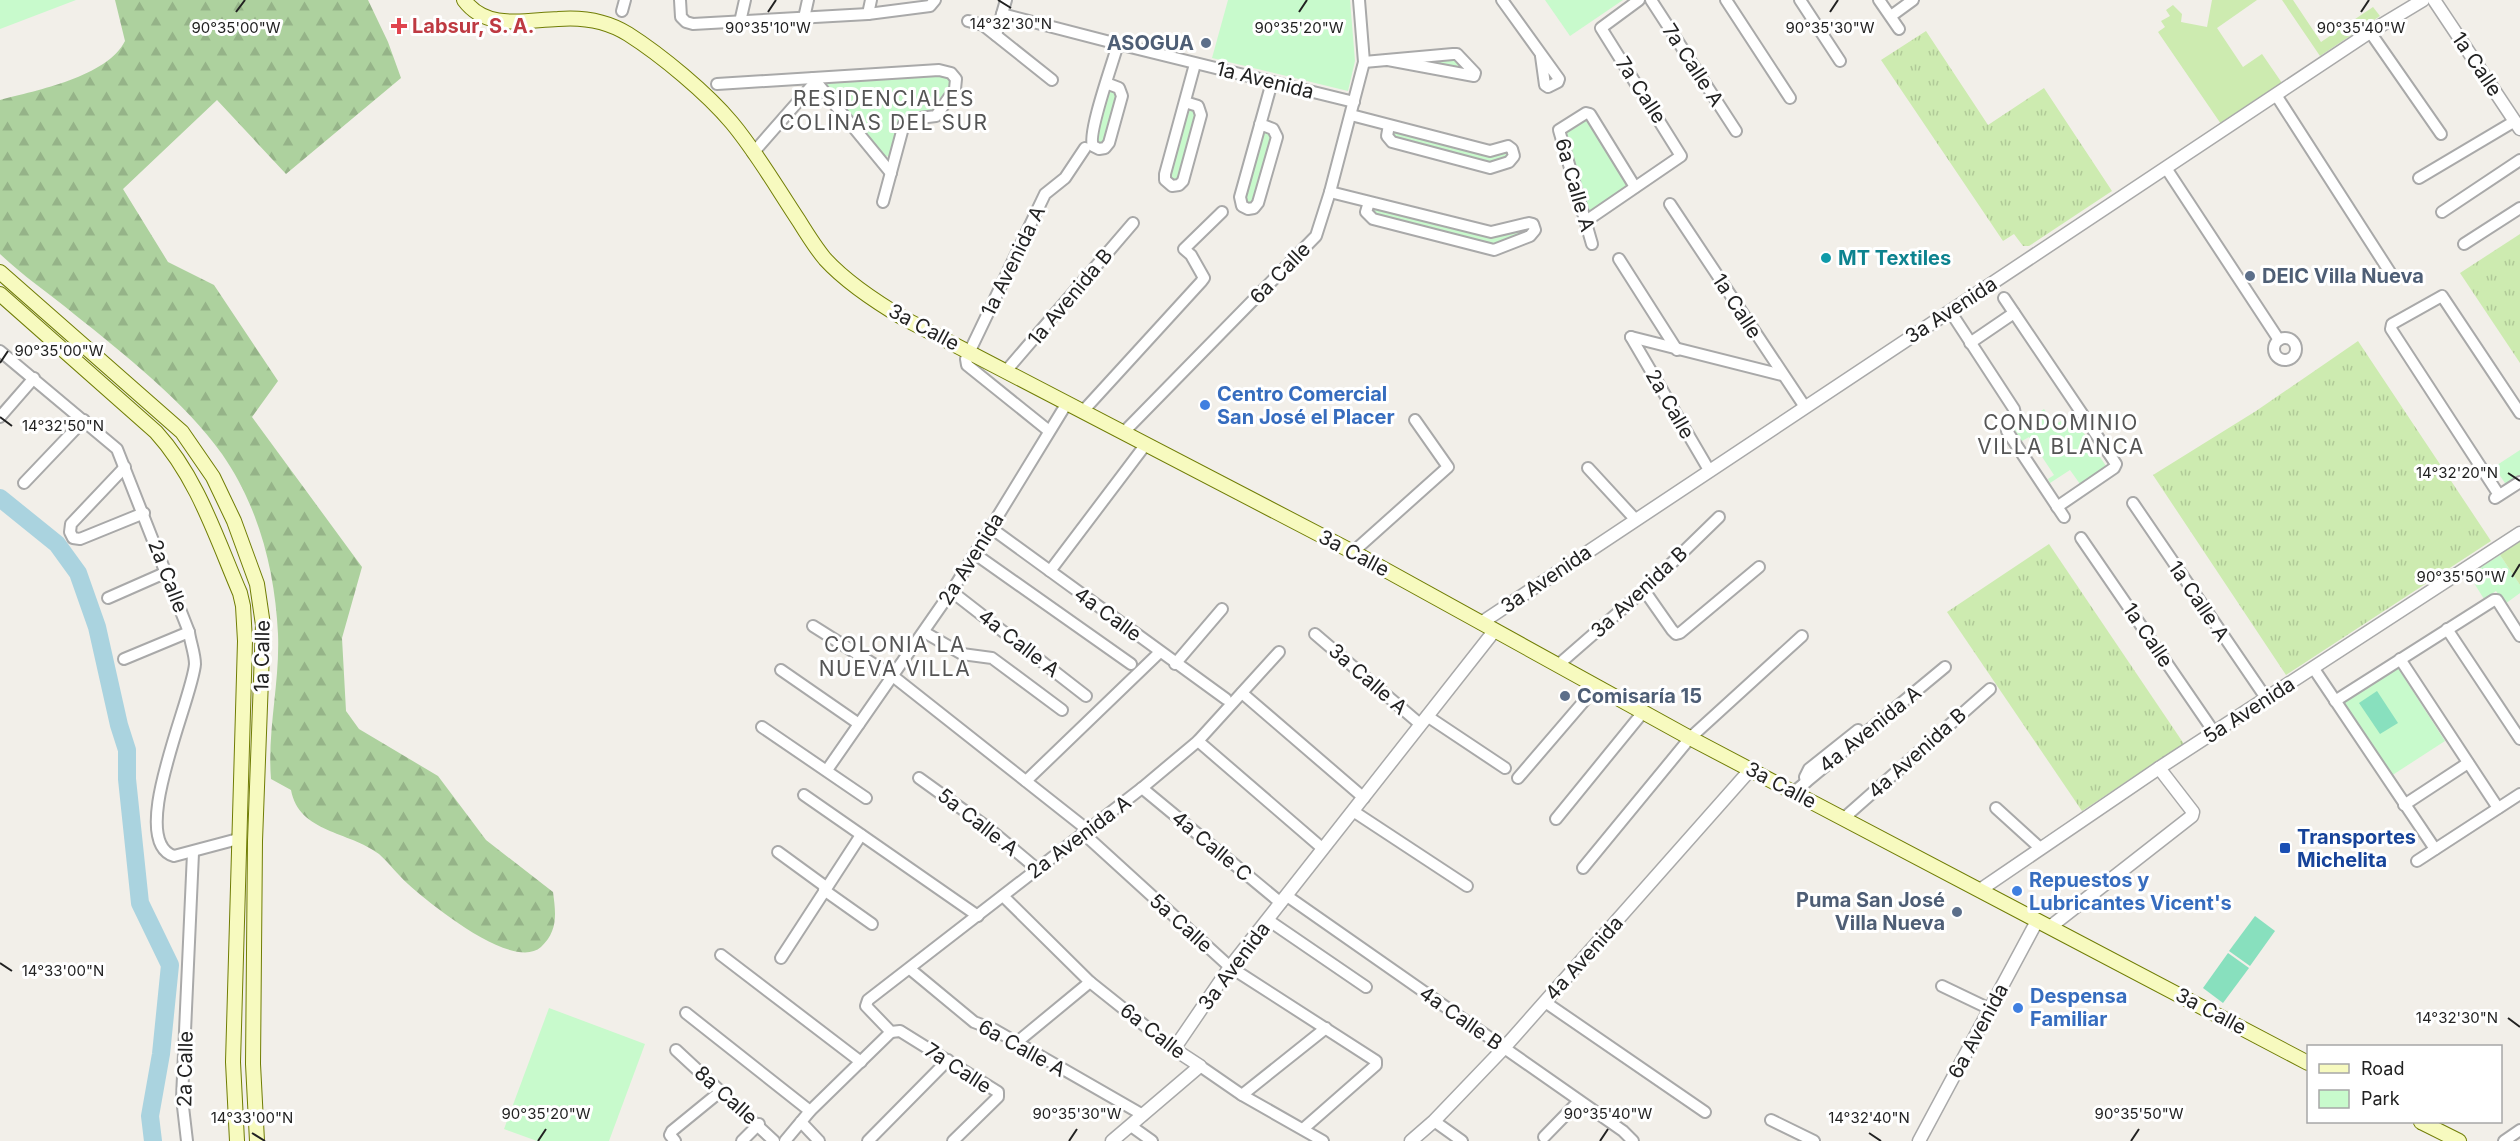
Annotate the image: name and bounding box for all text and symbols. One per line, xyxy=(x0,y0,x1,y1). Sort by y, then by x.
place label: Labsur, S. A. xyxy=(412,14,534,38)
text: 14°32'30"N xyxy=(970,14,1052,33)
marker: Labsur, S. A. xyxy=(390,17,408,35)
text: 90°35'00"W xyxy=(191,18,281,37)
text: 90°35'10"W xyxy=(725,18,811,37)
text: 90°35'20"W xyxy=(1255,18,1344,37)
text: 90°35'30"W xyxy=(1786,18,1875,37)
text: 90°35'40"W xyxy=(2317,18,2405,37)
street label: 7a Calle A xyxy=(1657,19,1729,111)
street label: 1a Calle xyxy=(2447,27,2507,101)
place label: ASOGUA xyxy=(1107,31,1194,55)
marker: ASOGUA xyxy=(1199,36,1213,50)
street label: 7a Calle xyxy=(1611,52,1671,128)
street label: 1a Avenida xyxy=(1214,56,1316,104)
district label: RESIDENCIALES COLINAS DEL SUR xyxy=(779,86,989,135)
street label: 6a Calle A xyxy=(1550,136,1600,235)
street label: 1a Avenida A xyxy=(976,202,1050,320)
street label: 6a Calle xyxy=(1245,237,1315,309)
street label: 1a Avenida B xyxy=(1023,244,1117,350)
place label: MT Textiles xyxy=(1838,246,1951,270)
marker: MT Textiles xyxy=(1819,251,1833,265)
place label: DEIC Villa Nueva xyxy=(2262,264,2424,288)
street label: 1a Calle xyxy=(1707,269,1767,343)
marker: DEIC Villa Nueva xyxy=(2243,269,2257,283)
street label: 3a Avenida xyxy=(1901,272,2001,348)
street label: 3a Calle xyxy=(885,298,963,356)
text: 90°35'00"W xyxy=(14,341,104,360)
street label: 2a Calle xyxy=(1641,365,1699,443)
place label: Centro Comercial San José el Placer xyxy=(1217,382,1395,429)
marker: Centro Comercial San José el Placer xyxy=(1198,398,1212,412)
district label: CONDOMINIO VILLA BLANCA xyxy=(1977,410,2145,459)
text: 14°32'50"N xyxy=(22,416,104,435)
text: 14°32'20"N xyxy=(2416,463,2498,482)
street label: 2a Avenida xyxy=(933,508,1009,610)
street label: 3a Calle xyxy=(1315,524,1393,582)
street label: 2a Calle xyxy=(143,536,193,616)
street label: 3a Avenida xyxy=(1496,540,1596,618)
street label: 3a Avenida B xyxy=(1586,541,1692,643)
street label: 1a Calle A xyxy=(2163,556,2235,646)
text: 90°35'50"W xyxy=(2417,567,2506,586)
street label: 4a Calle xyxy=(1070,582,1146,646)
street label: 1a Calle xyxy=(2118,598,2178,672)
street label: 4a Calle A xyxy=(974,604,1065,682)
street label: 1a Calle xyxy=(249,620,275,692)
district label: COLONIA LA NUEVA VILLA xyxy=(819,632,971,681)
street label: 3a Calle A xyxy=(1324,639,1412,720)
street label: 5a Avenida xyxy=(2199,672,2299,748)
street label: 4a Avenida A xyxy=(1814,680,1926,777)
place label: Comisaría 15 xyxy=(1577,684,1702,708)
marker: Comisaría 15 xyxy=(1558,689,1572,703)
street label: 4a Avenida B xyxy=(1863,703,1971,803)
street label: 3a Calle xyxy=(1742,756,1820,814)
street label: 5a Calle A xyxy=(933,783,1023,861)
street label: 2a Avenida A xyxy=(1022,790,1136,884)
street label: 4a Calle C xyxy=(1167,806,1257,886)
place label: Transportes Michelita xyxy=(2297,825,2416,872)
marker: Transportes Michelita xyxy=(2278,841,2292,855)
place label: Repuestos y Lubricantes Vicent's xyxy=(2029,868,2232,915)
marker: Repuestos y Lubricantes Vicent's xyxy=(2010,884,2024,898)
place label: Puma San José Villa Nueva xyxy=(1796,888,1945,935)
street label: 5a Calle xyxy=(1145,889,1217,957)
marker: Puma San José Villa Nueva xyxy=(1950,905,1964,919)
street label: 4a Avenida xyxy=(1540,911,1628,1005)
street label: 3a Avenida xyxy=(1193,917,1275,1015)
text: 14°33'00"N xyxy=(22,961,104,980)
street label: 6a Avenida xyxy=(1943,979,2013,1083)
street label: 4a Calle B xyxy=(1415,981,1507,1055)
street label: 3a Calle xyxy=(2172,982,2250,1040)
place label: Despensa Familiar xyxy=(2030,984,2127,1031)
street label: 6a Calle xyxy=(1115,998,1191,1064)
marker: Despensa Familiar xyxy=(2011,1001,2025,1015)
text: 14°32'30"N xyxy=(2416,1008,2498,1027)
street label: 6a Calle A xyxy=(974,1014,1070,1082)
street label: 2a Calle xyxy=(172,1031,198,1107)
street label: 7a Calle xyxy=(920,1038,996,1098)
legend xyxy=(2307,1045,2502,1123)
text: Road xyxy=(2361,1058,2404,1079)
street label: 8a Calle xyxy=(690,1061,762,1129)
text: Park xyxy=(2361,1088,2400,1109)
text: 90°35'20"W xyxy=(502,1104,591,1123)
text: 90°35'30"W xyxy=(1033,1104,1122,1123)
text: 90°35'40"W xyxy=(1564,1104,1652,1123)
text: 90°35'50"W xyxy=(2095,1104,2184,1123)
text: 14°33'00"N xyxy=(211,1108,293,1127)
text: 14°32'40"N xyxy=(1828,1108,1910,1127)

